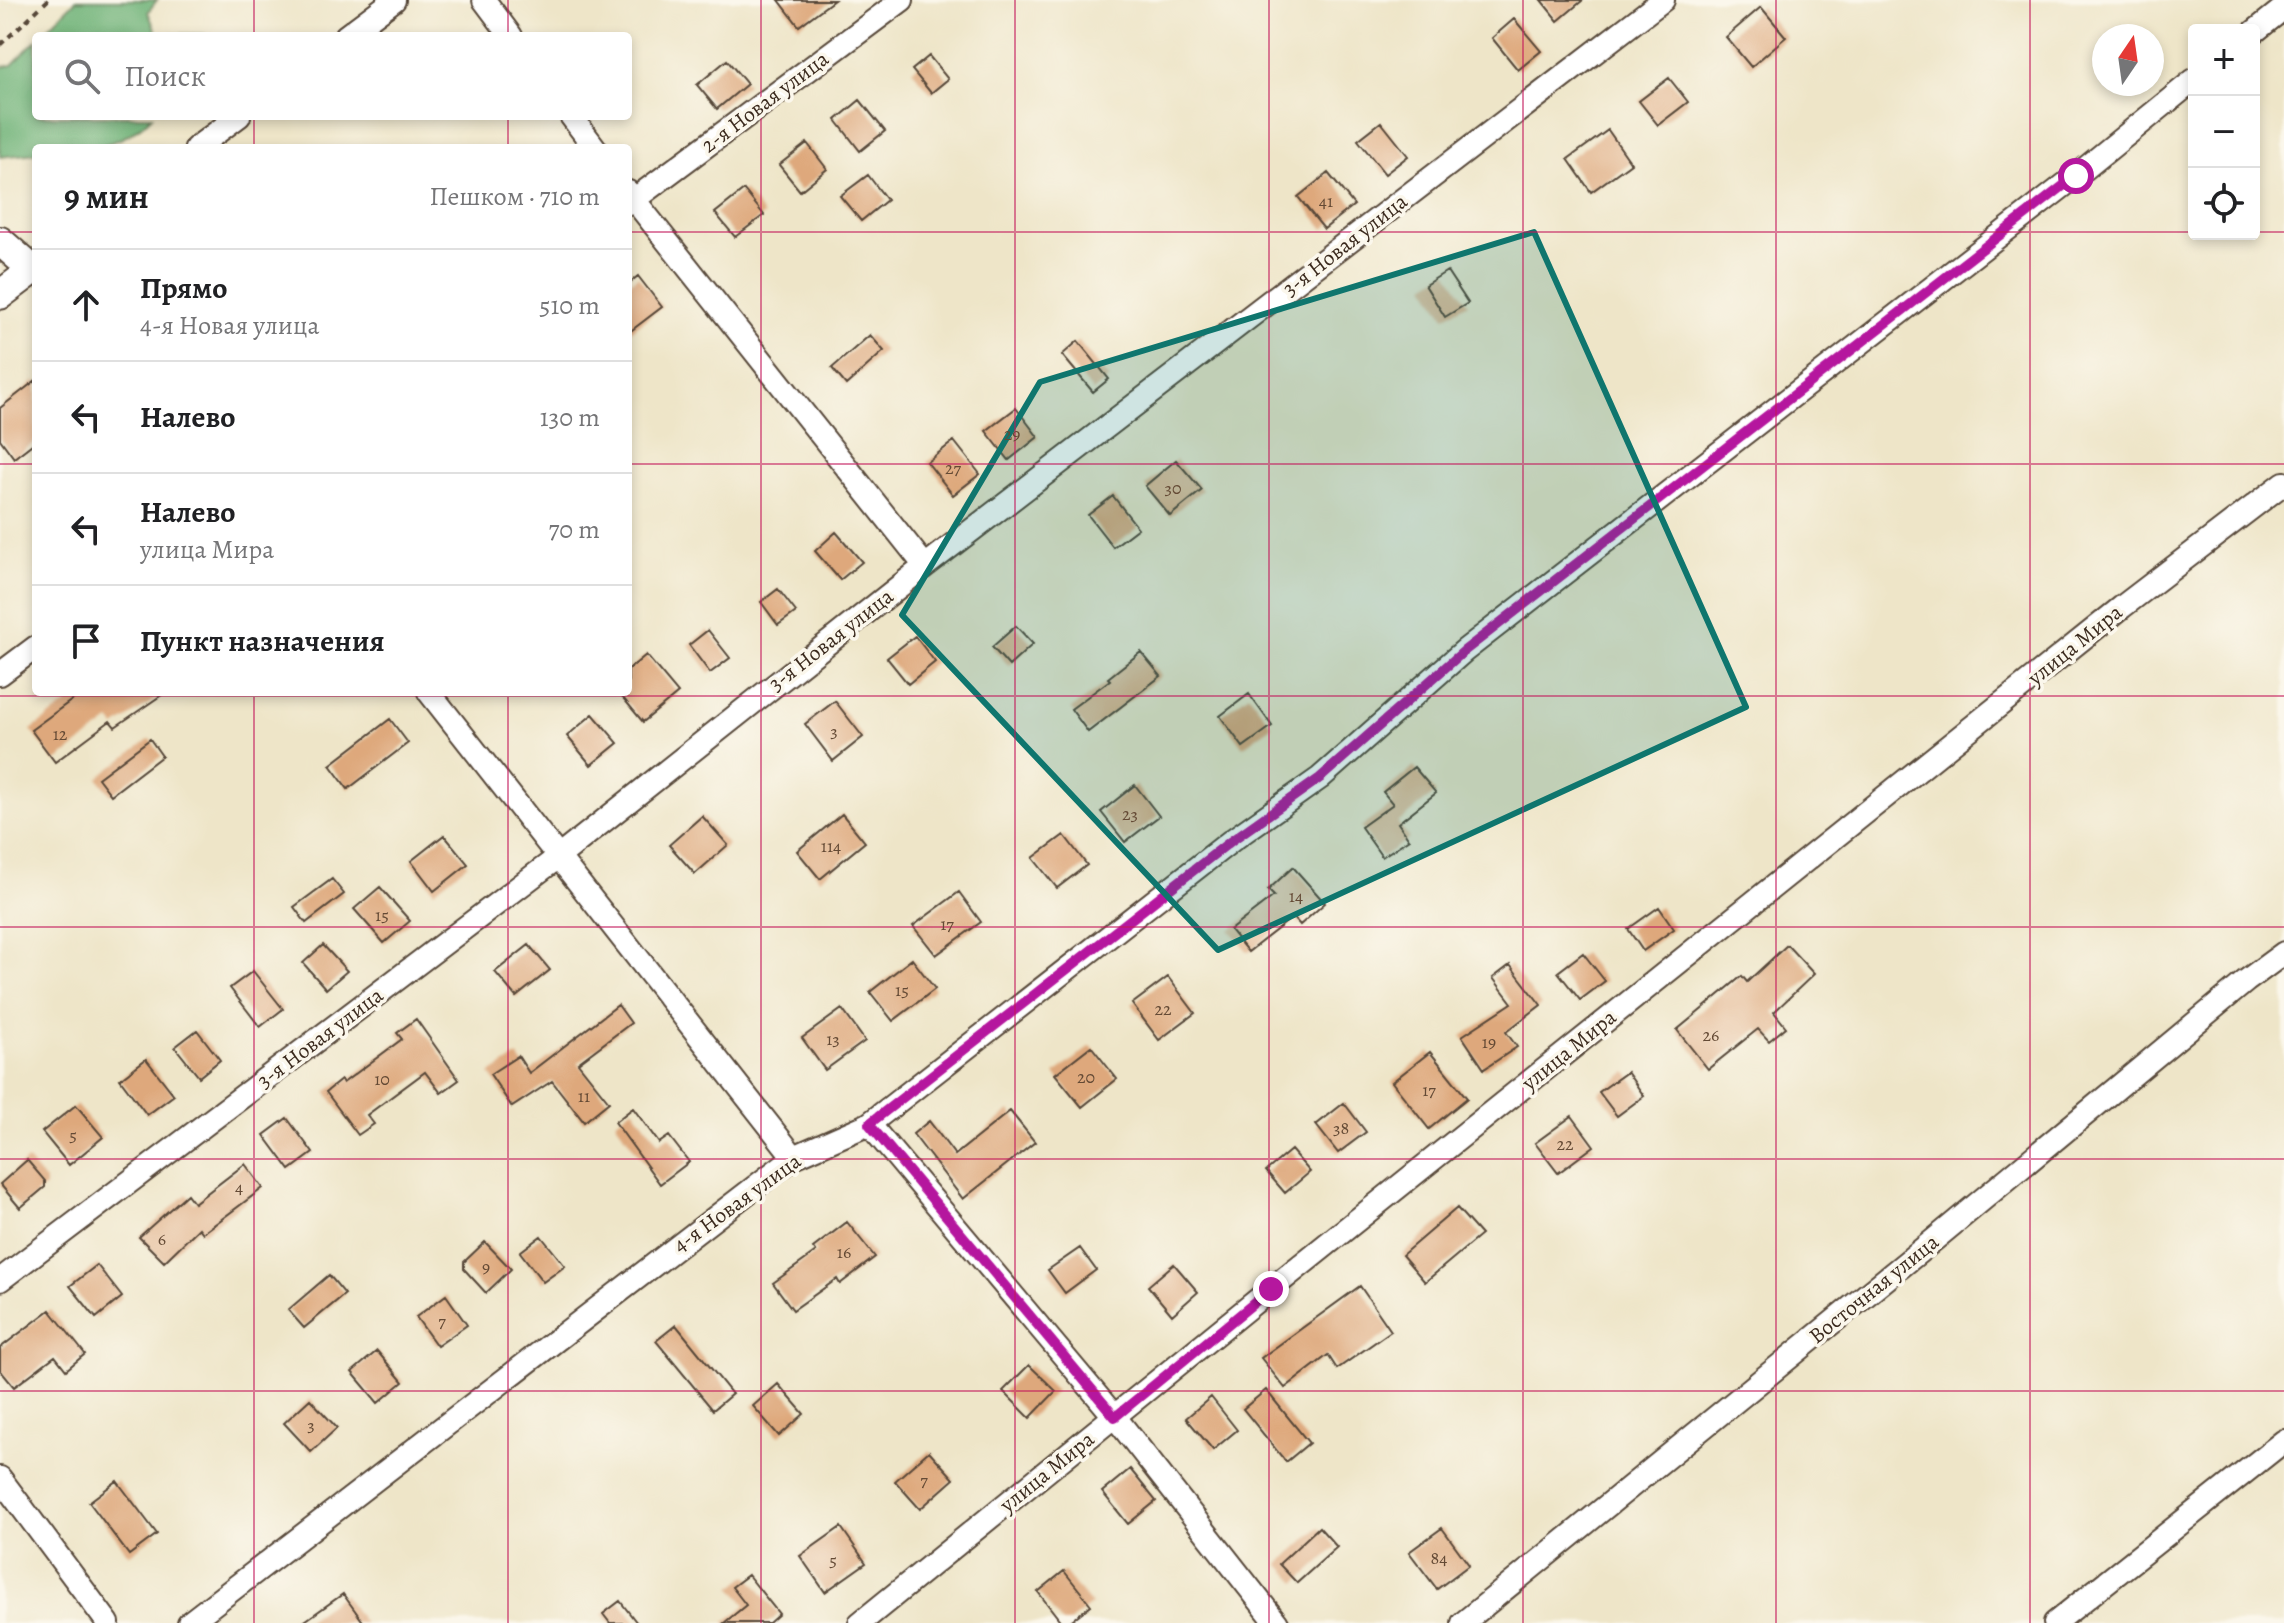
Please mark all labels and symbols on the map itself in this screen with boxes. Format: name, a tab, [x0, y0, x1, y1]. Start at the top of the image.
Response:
north arrow	[2092, 24, 2164, 96]
street label: 2-я Новая улица	[695, 44, 836, 160]
route start	[2058, 158, 2094, 194]
street label: 3-я Новая улица	[1276, 186, 1414, 303]
house number: 41	[1319, 189, 1333, 213]
house number: 29	[1004, 422, 1020, 446]
house number: 27	[945, 456, 961, 480]
house number: 30	[1164, 476, 1182, 500]
street label: 3-я Новая улица	[762, 581, 900, 698]
street label: улица Мира	[2021, 597, 2129, 693]
house number: 3	[830, 719, 838, 743]
house number: 12	[53, 722, 68, 746]
house number: 23	[1122, 802, 1138, 826]
house number: 114	[821, 834, 841, 858]
house number: 14	[1289, 884, 1303, 908]
house number: 15	[375, 903, 389, 927]
house number: 17	[940, 912, 954, 936]
house number: 15	[895, 978, 909, 1002]
street label: 3-я Новая улица	[251, 980, 390, 1095]
house number: 22	[1154, 997, 1172, 1021]
street label: улица Мира	[1515, 1002, 1623, 1098]
house number: 26	[1703, 1023, 1719, 1047]
house number: 13	[826, 1027, 840, 1051]
house number: 19	[1482, 1030, 1496, 1054]
house number: 20	[1077, 1065, 1095, 1089]
house number: 10	[374, 1067, 390, 1091]
house number: 17	[1422, 1078, 1436, 1102]
house number: 11	[578, 1084, 590, 1108]
house number: 38	[1333, 1116, 1349, 1140]
house number: 5	[69, 1123, 77, 1147]
house number: 22	[1556, 1132, 1574, 1156]
street label: 4-я Новая улица	[667, 1146, 808, 1260]
house number: 4	[235, 1175, 243, 1199]
house number: 6	[158, 1227, 166, 1251]
street label: Восточная улица	[1803, 1227, 1946, 1351]
house number: 16	[837, 1240, 851, 1264]
house number: 9	[482, 1255, 490, 1279]
route end	[1253, 1271, 1289, 1307]
house number: 7	[438, 1309, 446, 1333]
house number: 3	[307, 1413, 315, 1437]
street label: улица Мира	[993, 1424, 1101, 1520]
house number: 7	[920, 1468, 928, 1492]
house number: 84	[1431, 1546, 1447, 1570]
house number: 5	[829, 1548, 837, 1572]

